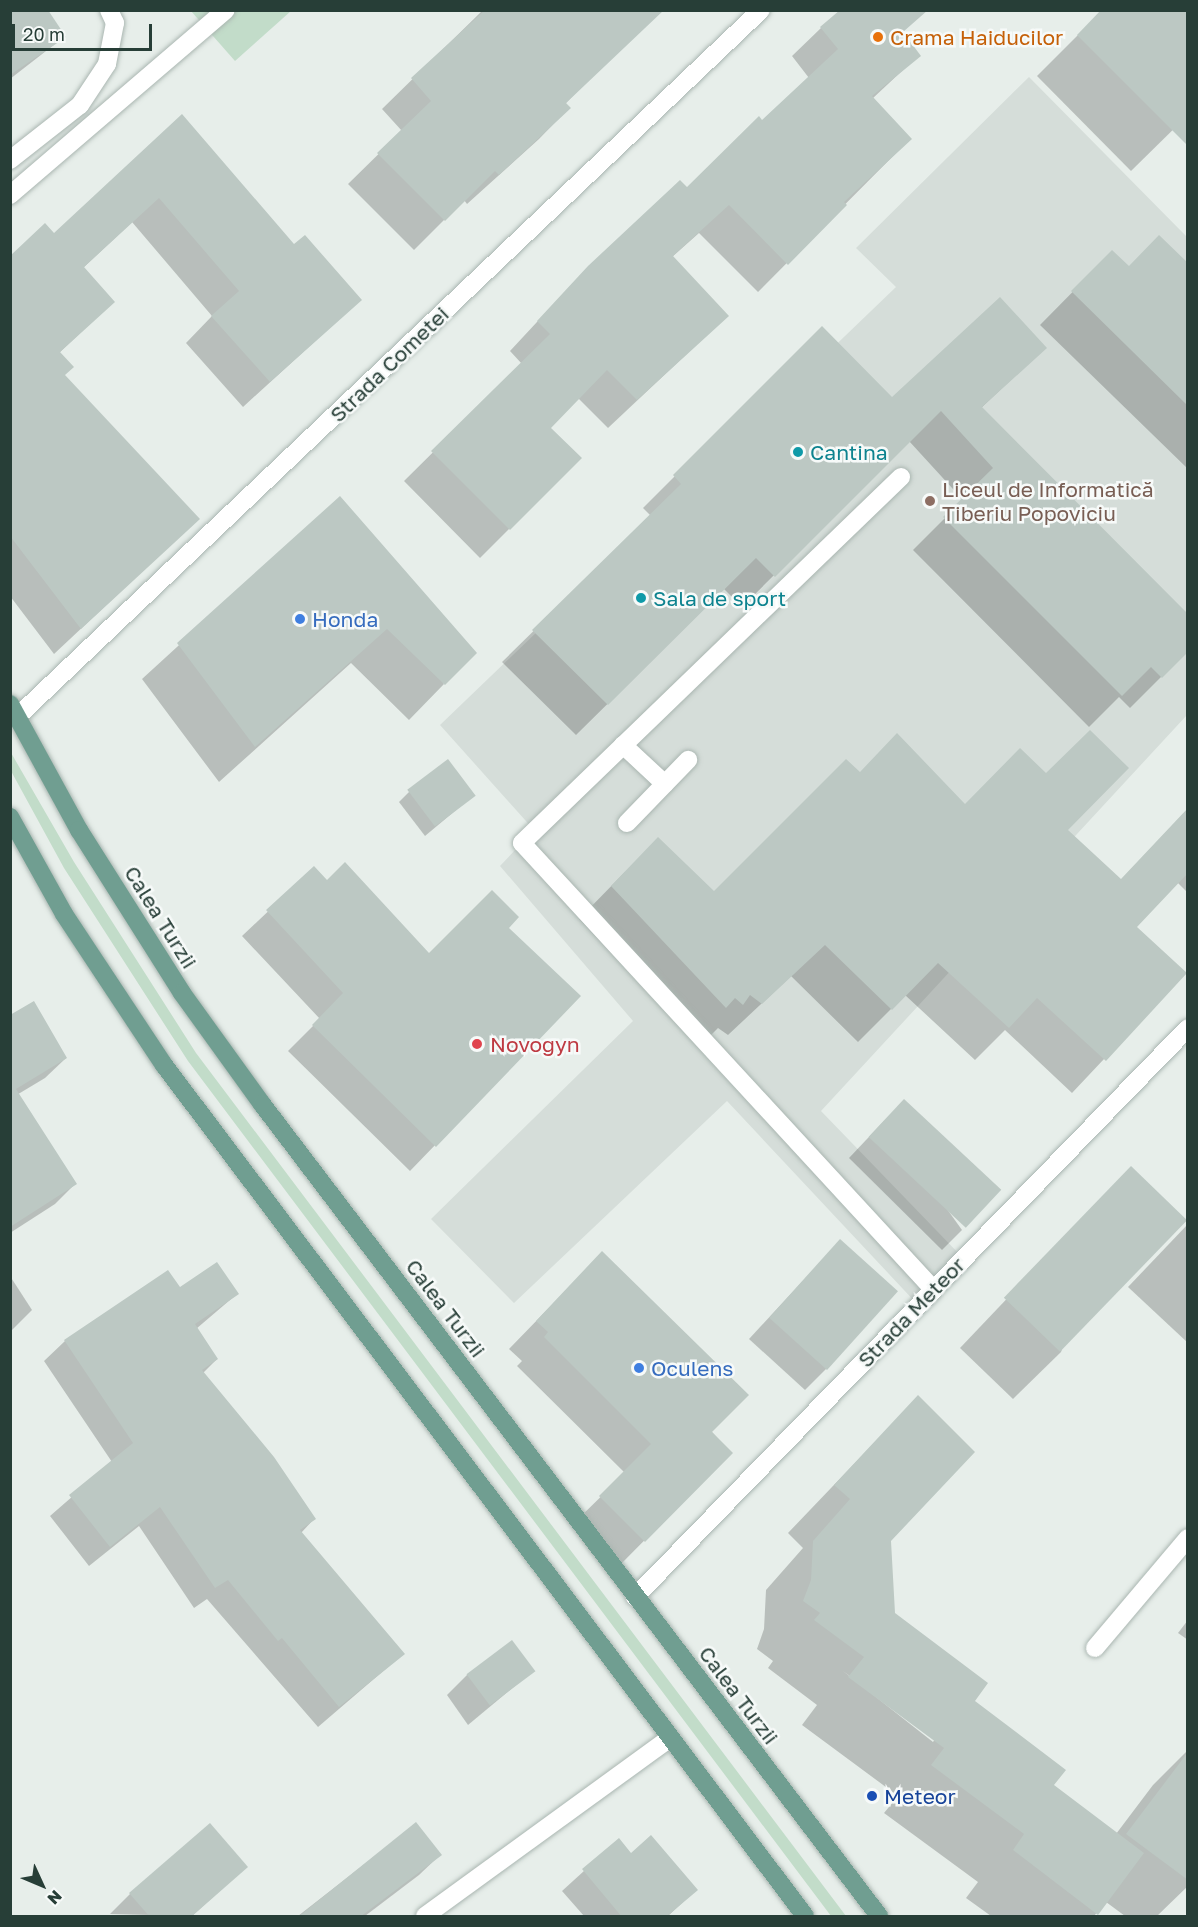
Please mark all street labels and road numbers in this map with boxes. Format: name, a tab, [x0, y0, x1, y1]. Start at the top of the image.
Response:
street label: Strada Cometei	[324, 301, 454, 427]
street label: Calea Turzii	[120, 861, 202, 973]
street label: Strada Meteor	[852, 1252, 970, 1372]
street label: Calea Turzii	[401, 1254, 491, 1362]
street label: Calea Turzii	[694, 1641, 784, 1749]

